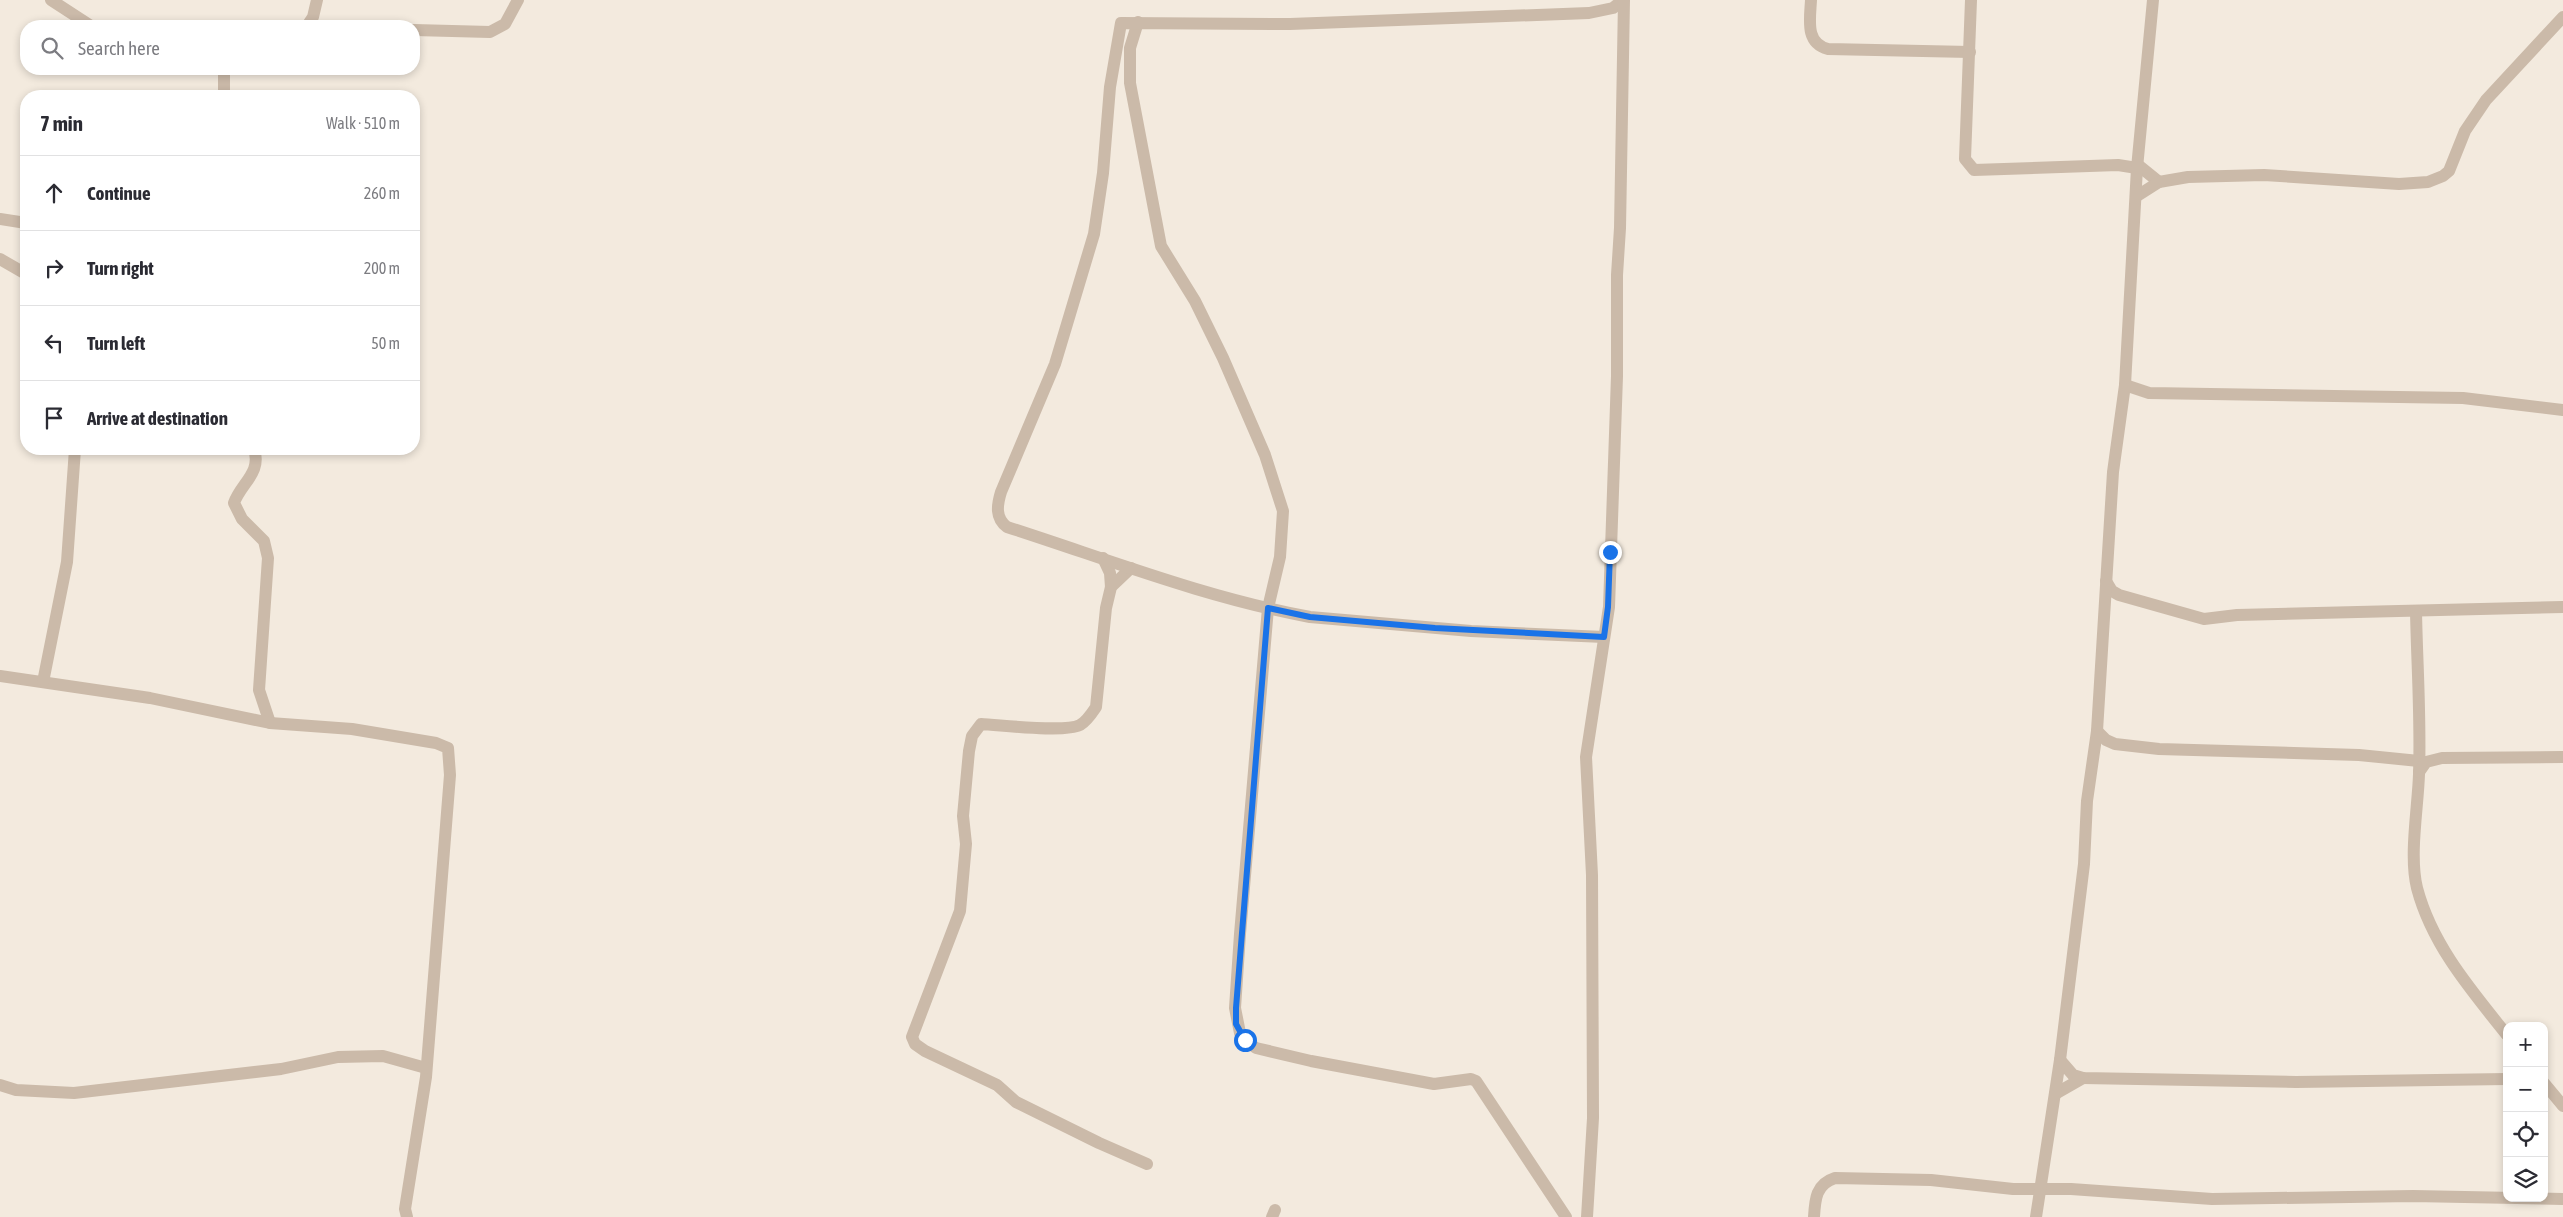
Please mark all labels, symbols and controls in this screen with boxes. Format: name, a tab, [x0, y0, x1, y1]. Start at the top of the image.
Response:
search box	[20, 20, 420, 75]
icon: search	[38, 34, 66, 62]
text: Search here	[78, 37, 160, 59]
text: 7 min	[40, 111, 83, 135]
text: Walk · 510 m	[326, 114, 400, 132]
icon: ahead	[40, 179, 68, 207]
text: Continue	[87, 182, 151, 204]
text: 260 m	[364, 184, 400, 202]
icon: right	[40, 254, 68, 282]
text: Turn right	[87, 257, 154, 279]
text: 200 m	[364, 259, 400, 277]
icon: left	[40, 329, 68, 357]
text: Turn left	[87, 332, 145, 354]
text: 50 m	[371, 334, 400, 352]
icon: arrive	[40, 404, 68, 432]
text: Arrive at destination	[87, 407, 228, 429]
route end	[1599, 541, 1622, 564]
map controls	[2503, 1022, 2548, 1202]
button: +	[2503, 1022, 2548, 1067]
route start	[1234, 1029, 1257, 1052]
button: −	[2503, 1067, 2548, 1112]
button: locate	[2503, 1112, 2548, 1157]
button: layers	[2503, 1157, 2548, 1202]

